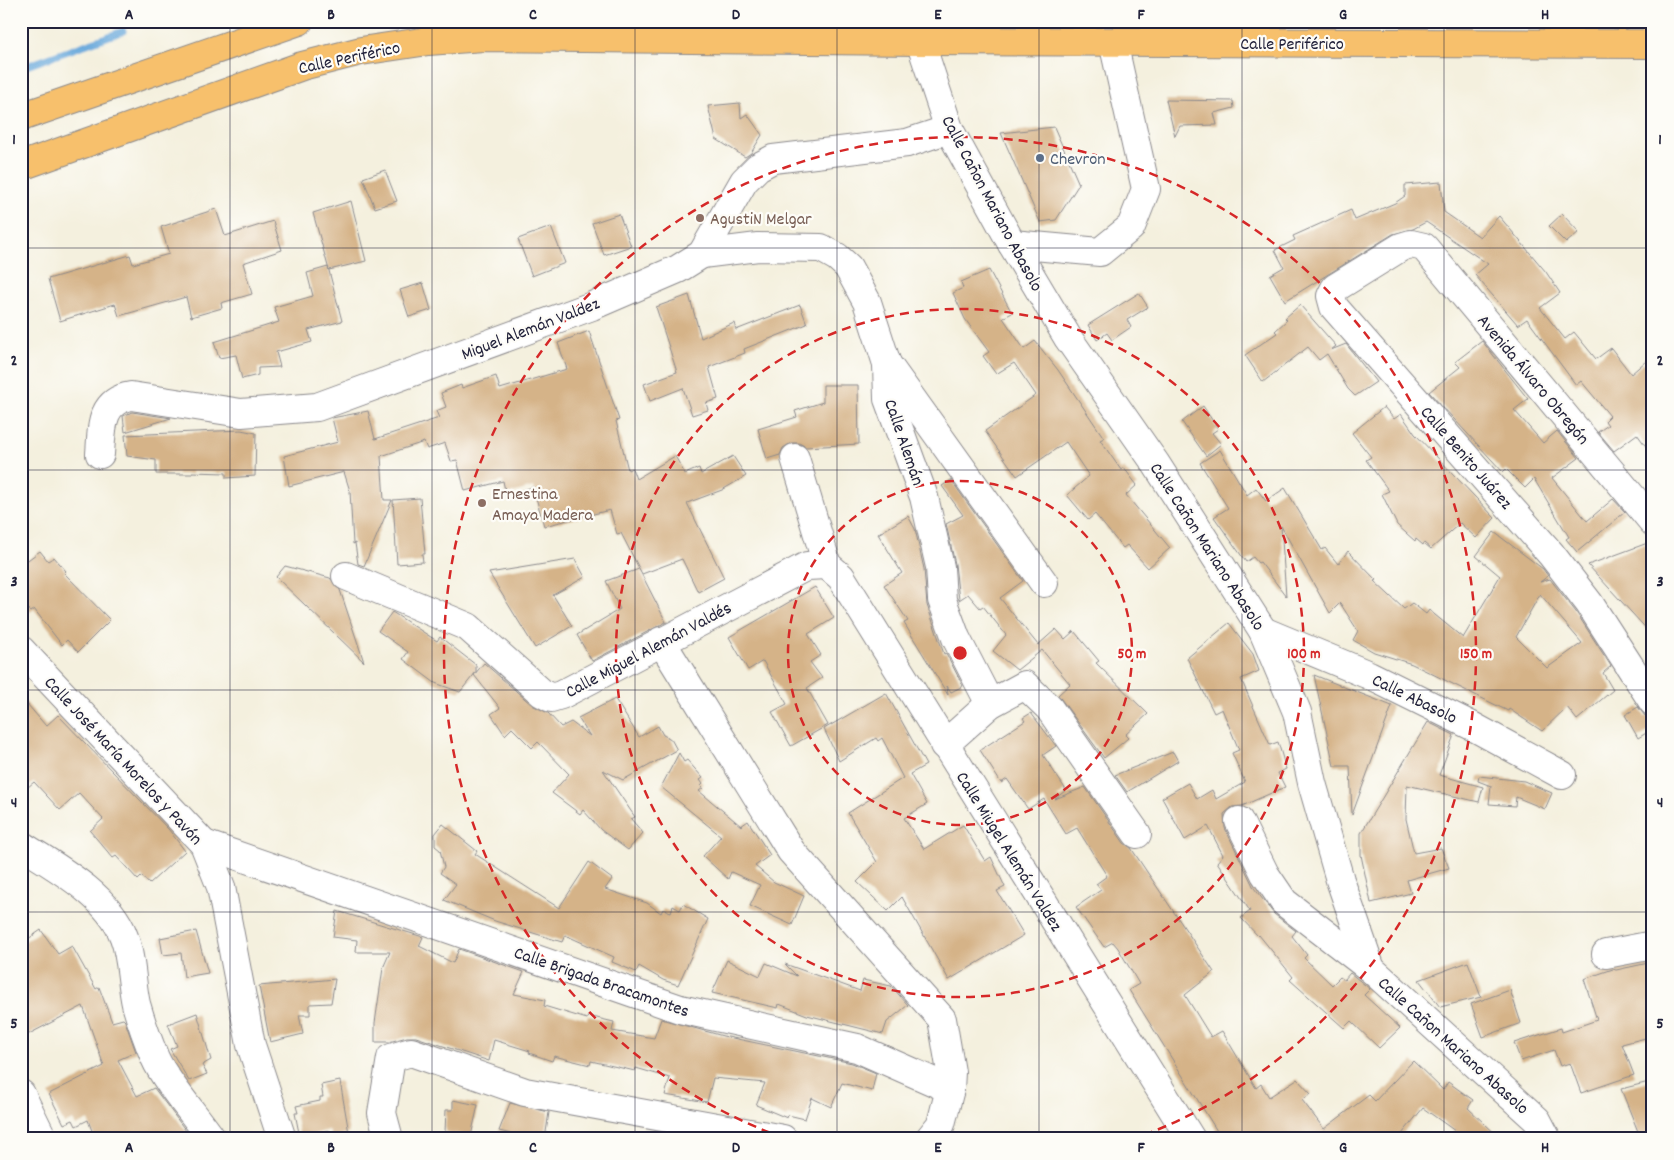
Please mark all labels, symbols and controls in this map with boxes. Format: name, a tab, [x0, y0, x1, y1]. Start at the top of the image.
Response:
text: A	[125, 4, 134, 27]
text: B	[327, 4, 335, 27]
text: C	[529, 4, 537, 27]
text: D	[732, 4, 741, 27]
text: E	[934, 4, 942, 27]
text: F	[1137, 4, 1145, 27]
text: G	[1339, 4, 1347, 27]
text: H	[1541, 4, 1549, 27]
street label: Calle Periférico	[1240, 33, 1344, 58]
street label: Calle Periférico	[296, 36, 403, 82]
street label: Calle Cañon Mariano Abasolo	[934, 112, 1048, 297]
text: 1	[12, 129, 16, 152]
text: 1	[1658, 129, 1662, 152]
place label: Chevron	[1050, 148, 1106, 173]
marker: Chevron	[1034, 152, 1046, 164]
place label: AgustiN Melgar	[710, 208, 812, 233]
marker: AgustiN Melgar	[694, 212, 706, 224]
street label: Miguel Alemán Valdez	[458, 292, 604, 368]
street label: Avenida Álvaro Obregón	[1470, 310, 1594, 451]
text: 2	[11, 350, 18, 373]
text: 2	[1657, 350, 1664, 373]
street label: Calle Alemán	[876, 396, 929, 489]
street label: Calle Benito Juárez	[1413, 402, 1517, 516]
street label: Calle Cañon Mariano Abasolo	[1142, 458, 1270, 636]
place label: Ernestina Amaya Madera	[492, 483, 594, 529]
marker: Ernestina Amaya Madera	[476, 497, 488, 509]
text: 3	[10, 571, 18, 594]
text: 3	[1656, 571, 1664, 594]
street label: Calle Miguel Alemán Valdés	[562, 597, 737, 706]
centre of rings	[951, 644, 969, 662]
text: 50 m	[1118, 644, 1146, 666]
text: 100 m	[1287, 644, 1321, 666]
text: 150 m	[1460, 644, 1492, 666]
street label: Calle Abasolo	[1367, 669, 1461, 732]
street label: Calle José María Morelos y Pavón	[37, 672, 207, 852]
street label: Calle Miugel Alemán Valdez	[948, 768, 1067, 937]
text: 4	[11, 792, 17, 815]
text: 4	[1657, 792, 1663, 815]
street label: Calle Brigada Bracamontes	[510, 942, 692, 1025]
street label: Calle Cañon Mariano Abasolo	[1371, 972, 1533, 1122]
text: 5	[10, 1013, 18, 1036]
text: 5	[1656, 1013, 1664, 1036]
text: A	[125, 1137, 134, 1160]
text: B	[327, 1137, 335, 1160]
text: C	[529, 1137, 537, 1160]
text: D	[732, 1137, 741, 1160]
text: E	[934, 1137, 942, 1160]
text: F	[1137, 1137, 1145, 1160]
text: G	[1339, 1137, 1347, 1160]
text: H	[1541, 1137, 1549, 1160]

